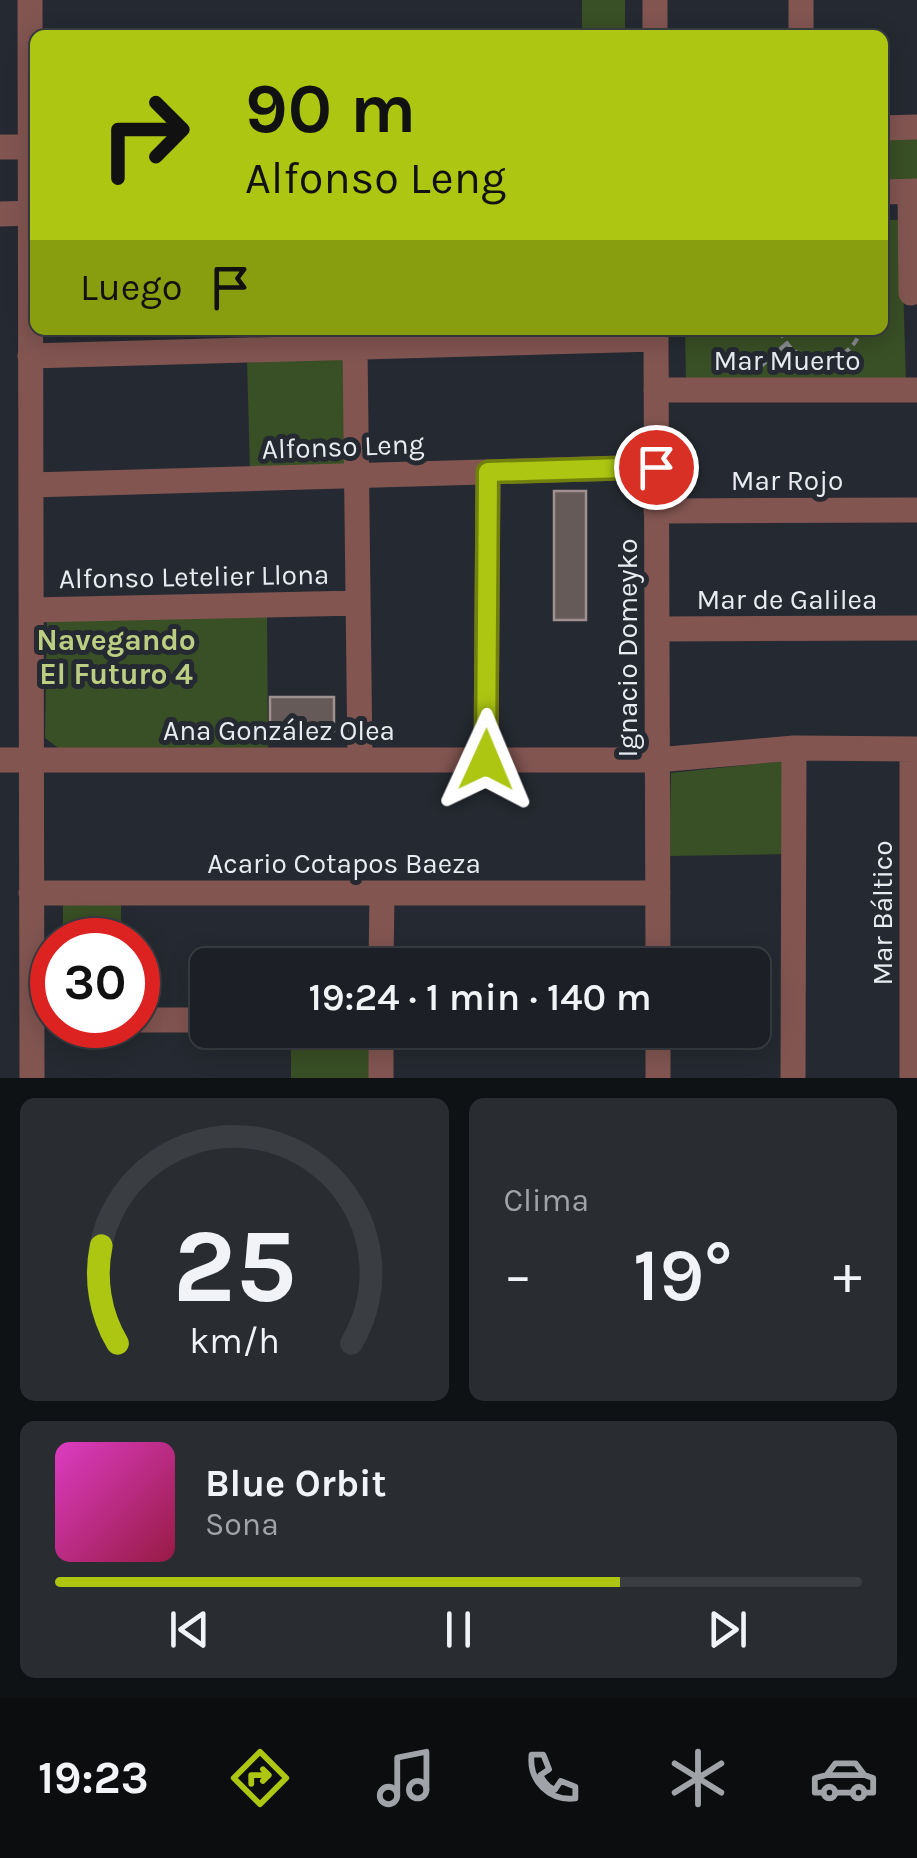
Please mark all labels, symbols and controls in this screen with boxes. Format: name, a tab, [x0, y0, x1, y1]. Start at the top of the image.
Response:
text: 90 m	[245, 68, 416, 150]
icon: right	[80, 70, 210, 200]
text: Alfonso Leng	[245, 152, 506, 204]
icon: arrive	[203, 260, 258, 315]
text: Luego	[80, 265, 183, 310]
street label: Mar Muerto	[714, 344, 860, 377]
pin	[614, 425, 699, 510]
street label: Alfonso Leng	[261, 427, 425, 466]
icon: arrive	[629, 440, 684, 495]
street label: Mar Rojo	[731, 464, 843, 497]
street label: Ignacio Domeyko	[611, 538, 644, 758]
street label: Alfonso Letelier Llona	[58, 558, 330, 595]
street label: Mar de Galilea	[697, 583, 877, 616]
district label: Navegando El Futuro 4	[36, 622, 196, 692]
position arrow	[434, 708, 538, 812]
street label: Ana González Olea	[163, 714, 395, 747]
street label: Mar Báltico	[866, 840, 899, 986]
street label: Acario Cotapos Baeza	[207, 847, 481, 880]
speed limit sign: 30	[30, 918, 160, 1048]
text: 19:24 · 1 min · 140 m	[308, 975, 652, 1020]
text: Clima	[504, 1182, 589, 1219]
text: 25	[173, 1206, 296, 1327]
text: 19°	[633, 1231, 732, 1319]
text: −	[504, 1243, 532, 1307]
text: +	[833, 1243, 862, 1307]
text: km/h	[189, 1320, 280, 1362]
text: Blue Orbit	[205, 1461, 386, 1506]
text: Sona	[205, 1506, 279, 1543]
icon: previous	[162, 1602, 217, 1657]
icon: pause	[431, 1602, 486, 1657]
icon: next	[700, 1602, 755, 1657]
icon: directions	[225, 1743, 295, 1813]
icon: music	[371, 1743, 441, 1813]
icon: phone	[517, 1743, 587, 1813]
icon: climate	[663, 1743, 733, 1813]
icon: car	[809, 1743, 879, 1813]
text: 19:23	[38, 1752, 149, 1804]

